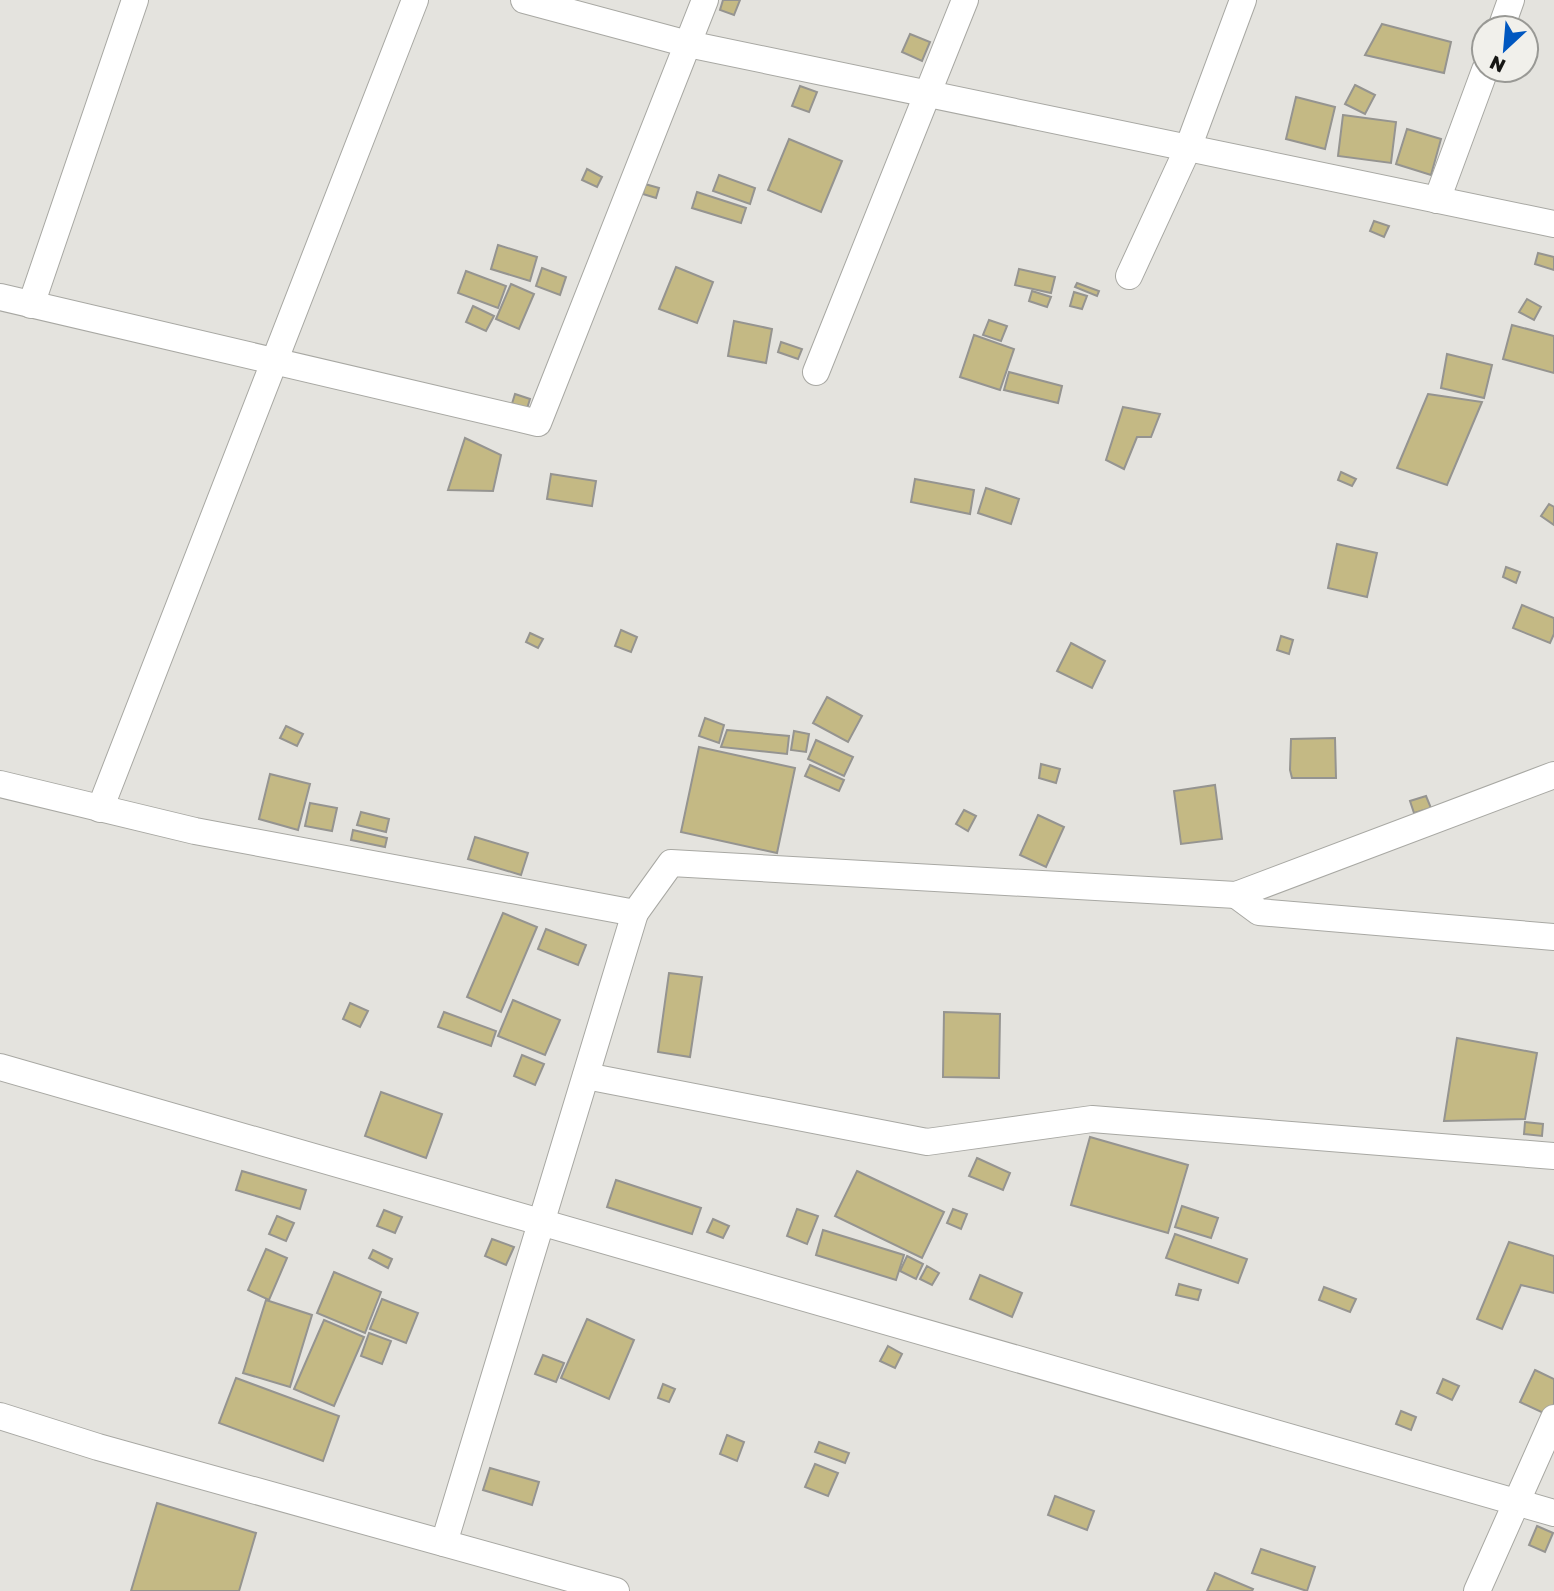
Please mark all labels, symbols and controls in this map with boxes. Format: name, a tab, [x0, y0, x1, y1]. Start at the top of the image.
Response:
north arrow	[1470, 14, 1540, 84]
text: N	[1486, 51, 1509, 78]

